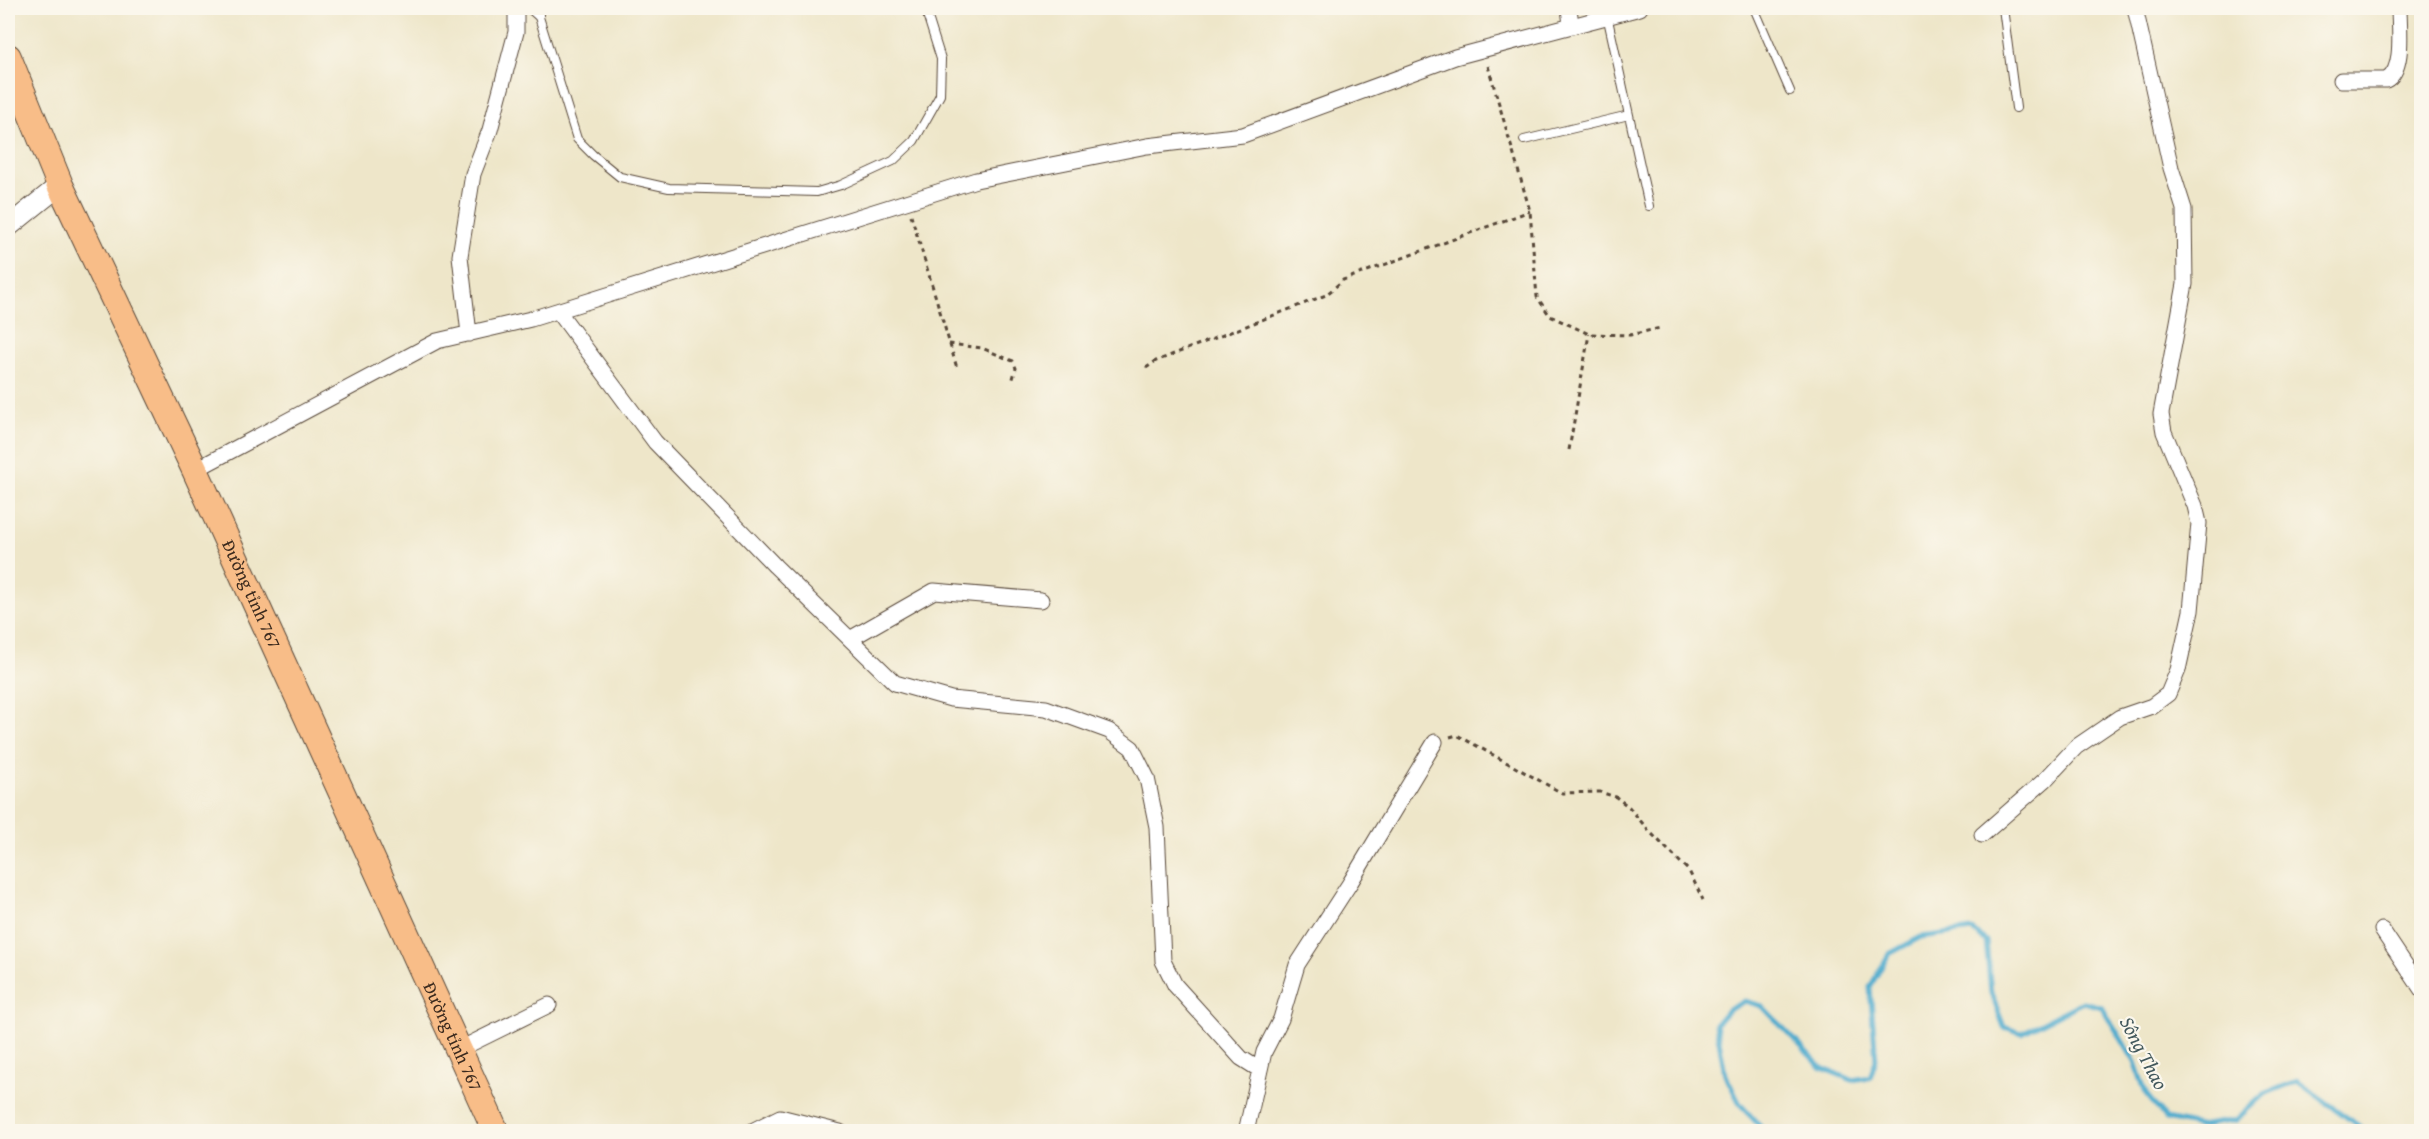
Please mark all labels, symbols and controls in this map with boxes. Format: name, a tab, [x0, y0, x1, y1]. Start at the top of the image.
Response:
street label: Đường tỉnh 767	[215, 535, 288, 653]
street label: Đường tỉnh 767	[417, 978, 490, 1095]
water label: Sông Thao	[2113, 1011, 2176, 1095]

